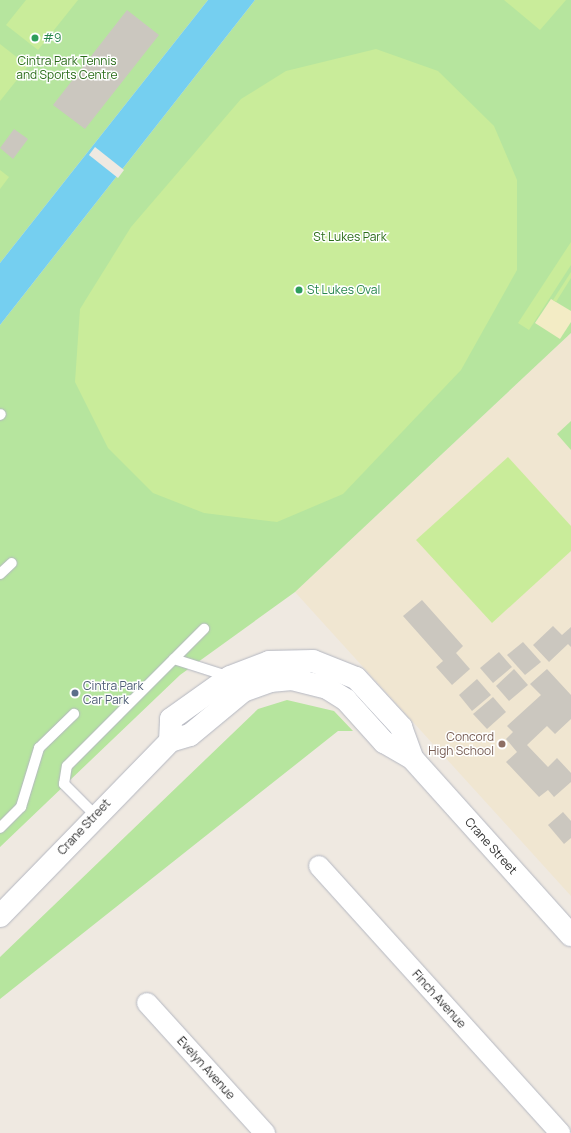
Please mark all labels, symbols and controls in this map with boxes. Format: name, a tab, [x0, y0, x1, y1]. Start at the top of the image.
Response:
place label: #9	[43, 31, 61, 45]
marker: #9	[30, 33, 40, 43]
park label: Cintra Park Tennis and Sports Centre	[16, 54, 118, 82]
park label: St Lukes Park	[313, 230, 387, 244]
place label: St Lukes Oval	[307, 283, 380, 297]
marker: St Lukes Oval	[294, 285, 304, 295]
place label: Cintra Park Car Park	[83, 679, 143, 707]
marker: Cintra Park Car Park	[70, 688, 80, 698]
place label: Concord High School	[428, 730, 494, 758]
marker: Concord High School	[497, 739, 507, 749]
street label: Crane Street	[54, 796, 114, 858]
street label: Crane Street	[462, 815, 520, 877]
street label: Finch Avenue	[409, 967, 469, 1031]
street label: Evelyn Avenue	[174, 1034, 238, 1102]

